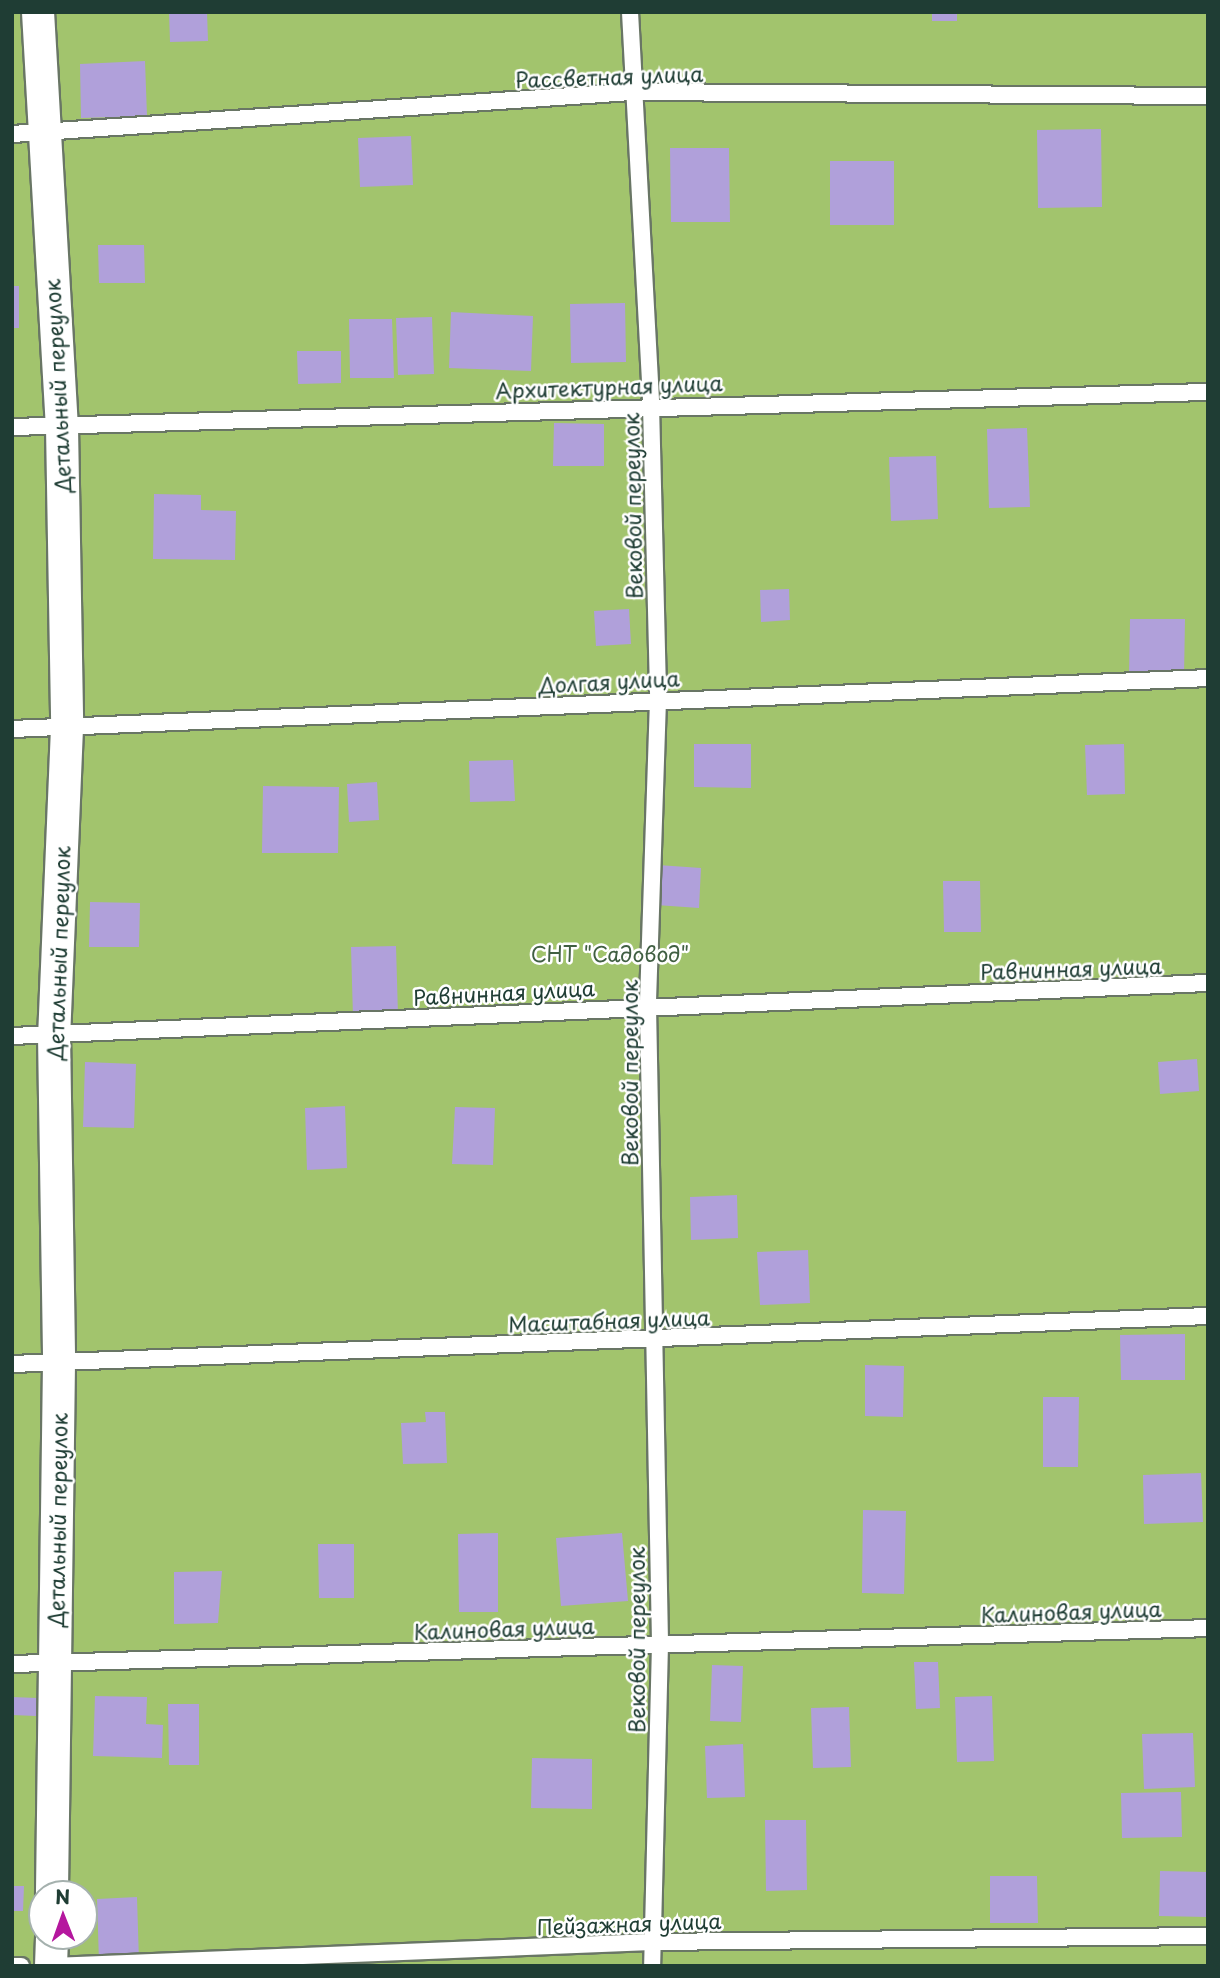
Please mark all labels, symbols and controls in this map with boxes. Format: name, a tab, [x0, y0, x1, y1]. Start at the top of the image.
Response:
street label: Рассветная улица	[514, 60, 704, 92]
street label: Детальный переулок	[39, 279, 75, 493]
street label: Архитектурная улица	[494, 369, 724, 403]
street label: Вековой переулок	[618, 412, 646, 600]
street label: Долгая улица	[537, 665, 681, 697]
street label: Детальный переулок	[42, 846, 74, 1060]
park label: СНТ "Садовод"	[531, 940, 689, 966]
street label: Равнинная улица	[979, 952, 1163, 984]
street label: Равнинная улица	[412, 975, 596, 1009]
street label: Вековой переулок	[616, 980, 642, 1166]
street label: Масштабная улица	[507, 1304, 711, 1336]
street label: Детальный переулок	[43, 1413, 71, 1627]
street label: Вековой переулок	[623, 1547, 649, 1733]
street label: Калиновая улица	[980, 1595, 1162, 1627]
street label: Калиновая улица	[413, 1612, 595, 1644]
north arrow	[28, 1880, 98, 1950]
text: N	[55, 1882, 70, 1910]
street label: Пейзажная улица	[536, 1907, 722, 1939]

